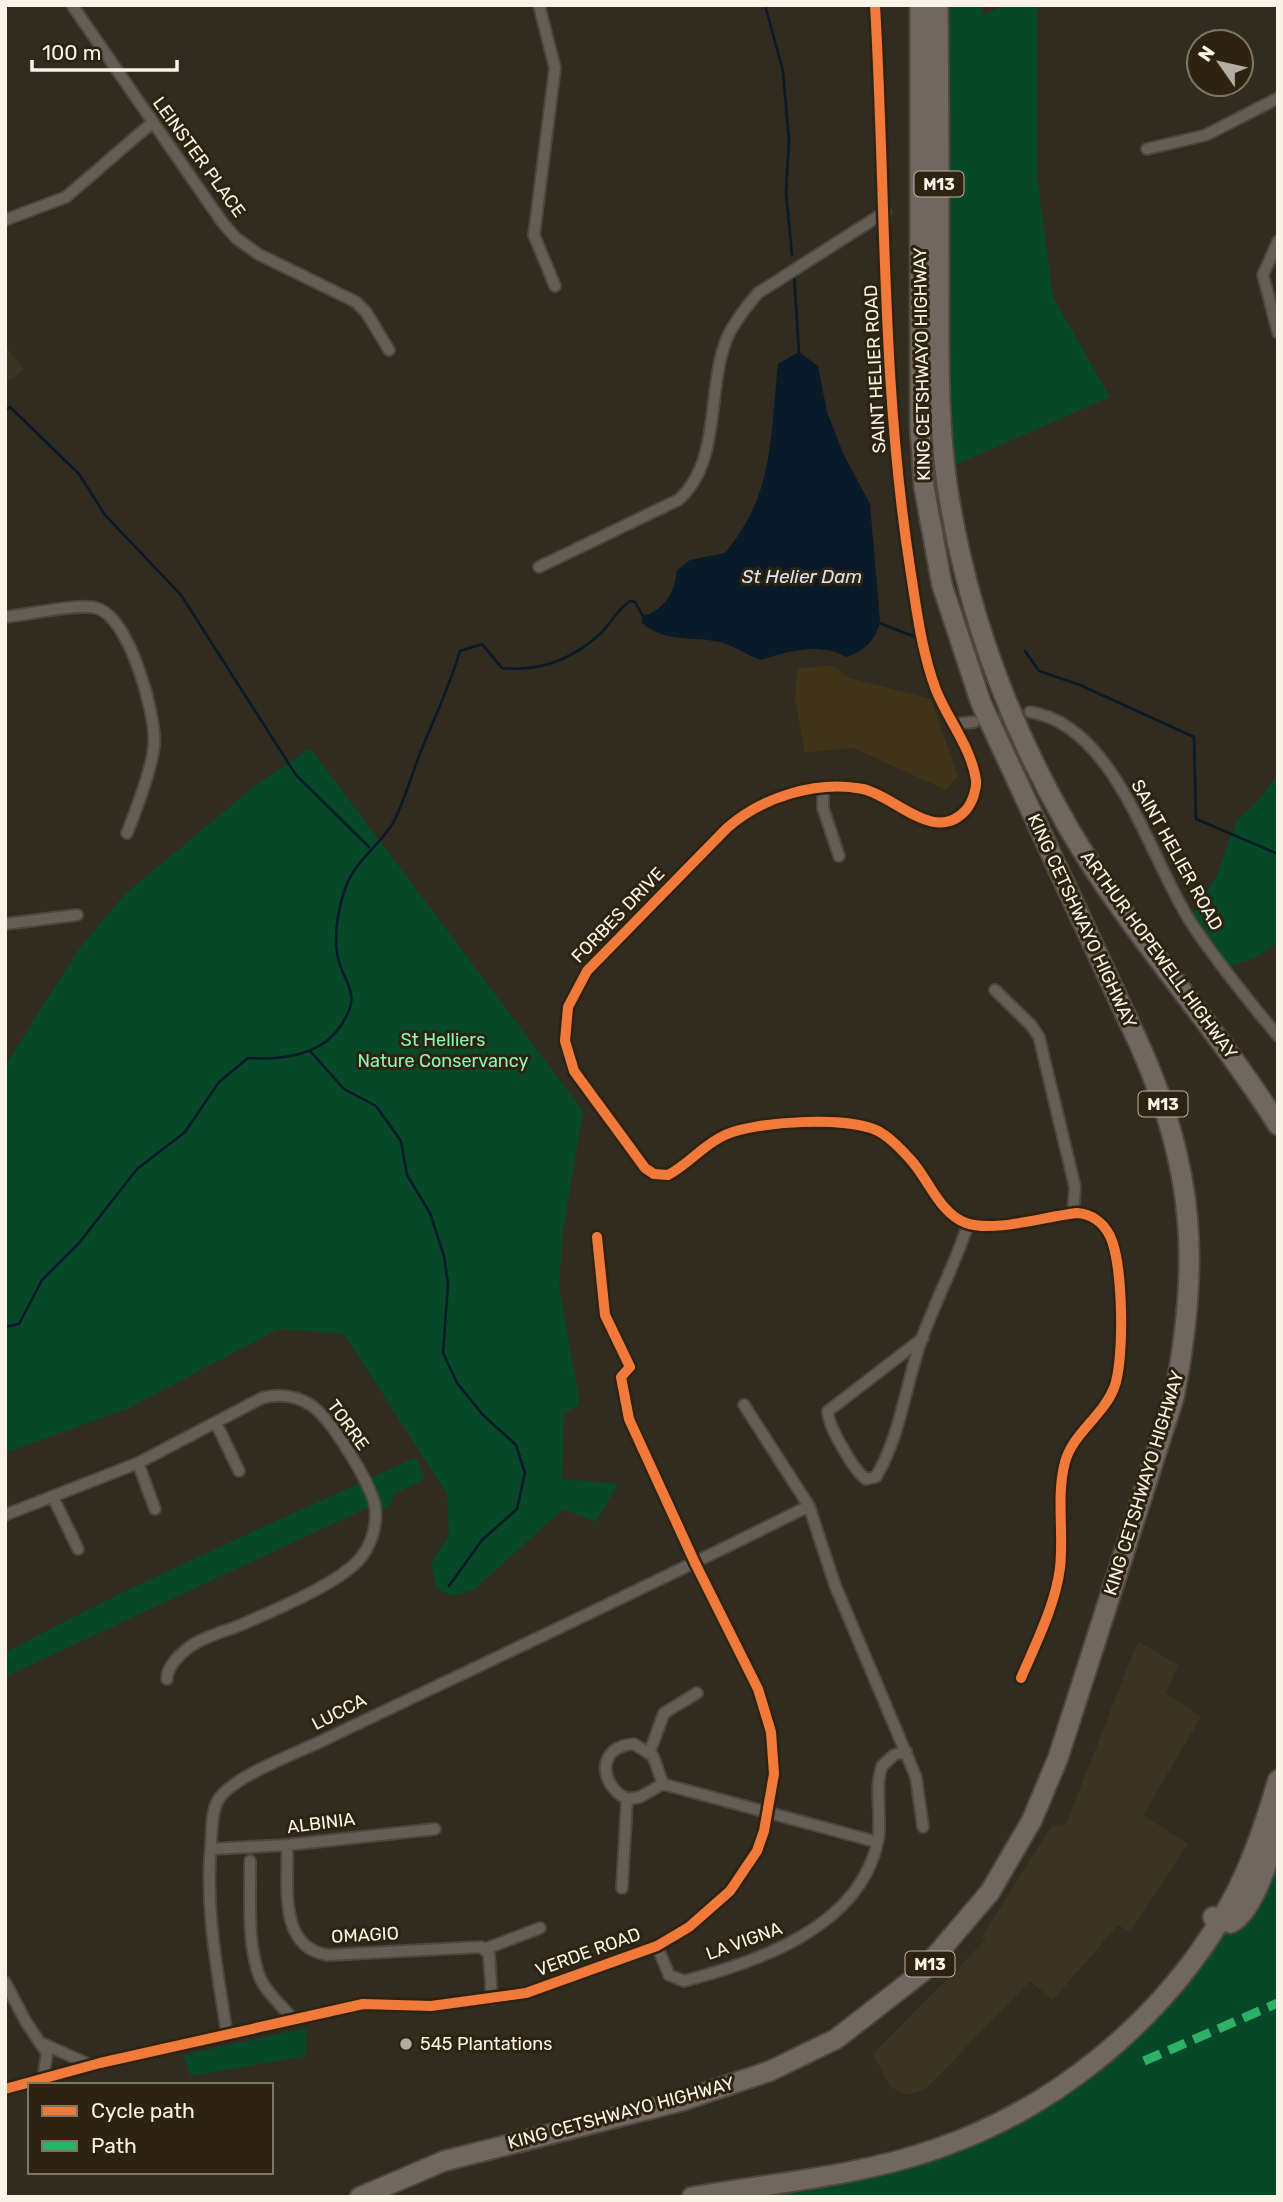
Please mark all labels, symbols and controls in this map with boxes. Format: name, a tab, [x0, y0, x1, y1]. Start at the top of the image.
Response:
scale bar	[32, 28, 177, 72]
north arrow	[1185, 28, 1255, 98]
text: 100 m	[42, 40, 101, 65]
text: N	[1193, 42, 1220, 66]
street label: LEINSTER PLACE	[148, 93, 250, 221]
road number: M13	[914, 172, 964, 196]
street label: KING CETSHWAYO HIGHWAY	[909, 247, 935, 481]
street label: SAINT HELIER ROAD	[860, 284, 890, 454]
water label: St Helier Dam	[742, 565, 862, 588]
street label: SAINT HELIER ROAD	[1126, 776, 1228, 934]
street label: KING CETSHWAYO HIGHWAY	[1023, 810, 1142, 1032]
street label: ARTHUR HOPEWELL HIGHWAY	[1076, 847, 1242, 1064]
street label: FORBES DRIVE	[567, 862, 669, 968]
park label: St Helliers Nature Conservancy	[358, 1029, 528, 1072]
road number: M13	[1138, 1092, 1188, 1116]
street label: KING CETSHWAYO HIGHWAY	[1099, 1368, 1189, 1598]
street label: TORRE	[322, 1396, 374, 1454]
street label: LUCCA	[308, 1689, 370, 1735]
street label: ALBINIA	[286, 1808, 356, 1838]
street label: LA VIGNA	[703, 1917, 785, 1965]
street label: OMAGIO	[331, 1922, 399, 1948]
street label: VERDE ROAD	[532, 1923, 644, 1981]
road number: M13	[906, 1952, 954, 1976]
place label: 545 Plantations	[420, 2033, 552, 2055]
marker: 545 Plantations	[398, 2036, 414, 2052]
street label: KING CETSHWAYO HIGHWAY	[505, 2072, 737, 2154]
legend	[28, 2083, 273, 2174]
text: Cycle path	[91, 2098, 195, 2123]
text: Path	[91, 2133, 137, 2158]

